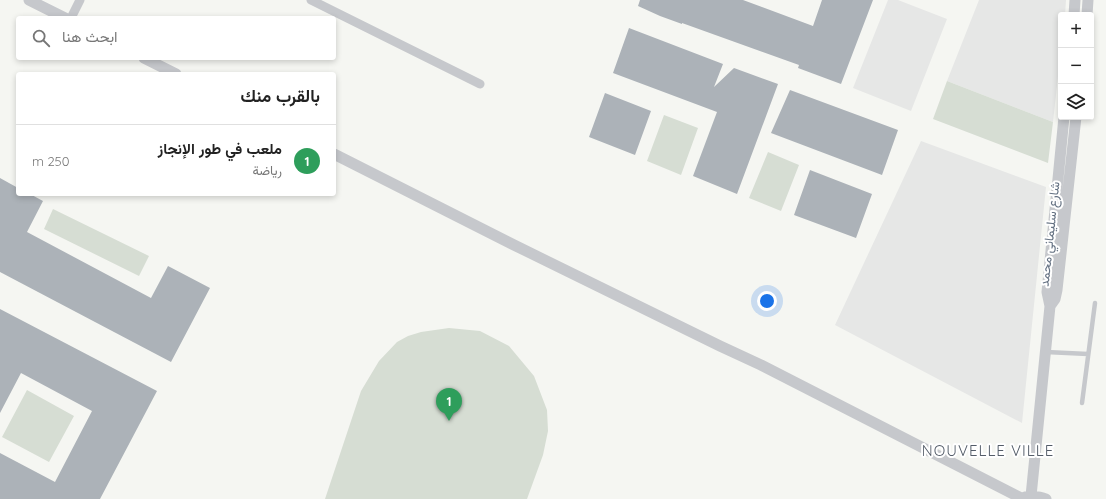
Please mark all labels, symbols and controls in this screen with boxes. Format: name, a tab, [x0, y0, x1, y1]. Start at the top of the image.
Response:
map controls	[1058, 12, 1094, 120]
button: +	[1058, 12, 1094, 48]
search box	[16, 16, 336, 60]
icon: search	[30, 27, 52, 49]
text: ابحث هنا	[62, 27, 118, 46]
button: −	[1058, 48, 1094, 84]
button: layers	[1058, 84, 1094, 120]
text: بالقرب منك	[241, 85, 320, 106]
text: ملعب في طور الإنجاز	[158, 139, 282, 158]
text: 250 m	[32, 153, 69, 169]
text: 1	[304, 153, 310, 169]
text: رياضة	[252, 162, 282, 178]
street label: شارع سليماني محمد	[1036, 181, 1065, 288]
your location	[757, 291, 777, 311]
pin: 1	[436, 388, 462, 421]
district label: NOUVELLE VILLE	[922, 441, 1054, 460]

